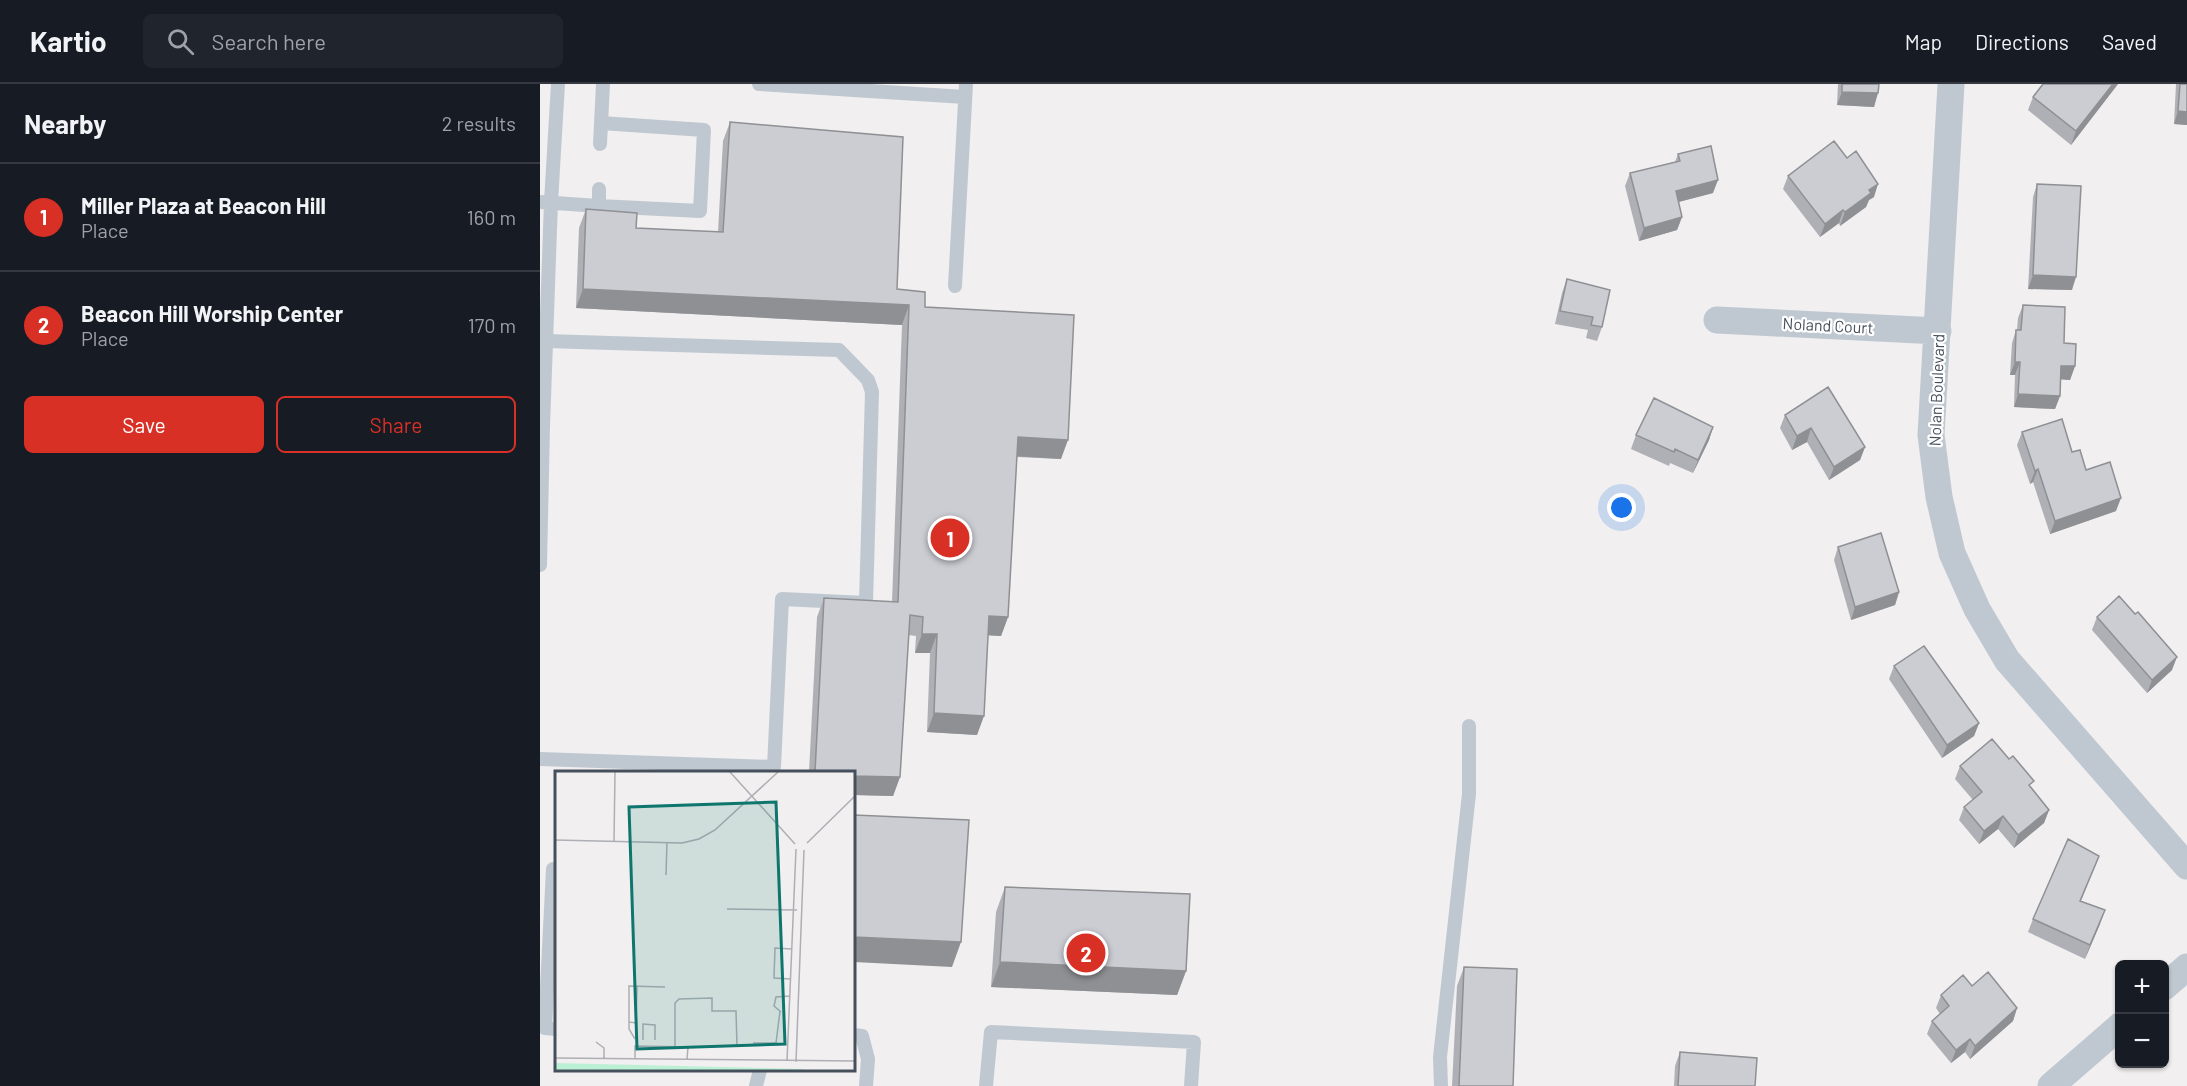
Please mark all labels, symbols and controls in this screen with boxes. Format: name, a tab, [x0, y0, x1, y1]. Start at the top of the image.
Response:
search box	[143, 14, 563, 68]
text: Kartio	[30, 24, 107, 58]
icon: search	[164, 25, 197, 58]
text: Search here	[212, 28, 326, 54]
text: Map	[1905, 29, 1942, 54]
text: Directions	[1975, 29, 2069, 54]
text: Saved	[2102, 29, 2157, 54]
text: Nearby	[24, 108, 106, 139]
text: 2 results	[442, 111, 516, 135]
text: Miller Plaza at Beacon Hill	[81, 192, 326, 218]
text: 1	[40, 205, 47, 229]
text: 160 m	[467, 205, 516, 229]
text: Place	[81, 218, 129, 242]
text: Beacon Hill Worship Center	[81, 300, 343, 326]
text: 2	[38, 313, 49, 337]
text: 170 m	[468, 313, 516, 337]
street label: Noland Court	[1782, 313, 1874, 337]
text: Place	[81, 326, 129, 350]
street label: Nolan Boulevard	[1925, 333, 1947, 447]
button: Save	[24, 396, 264, 453]
button: Share	[276, 396, 516, 453]
your location	[1607, 493, 1636, 522]
pin: 1	[930, 516, 970, 560]
inset map	[555, 771, 855, 1071]
pin: 2	[1066, 930, 1106, 976]
map controls	[2115, 960, 2169, 1068]
button: +	[2115, 960, 2169, 1014]
button: −	[2115, 1014, 2169, 1068]

